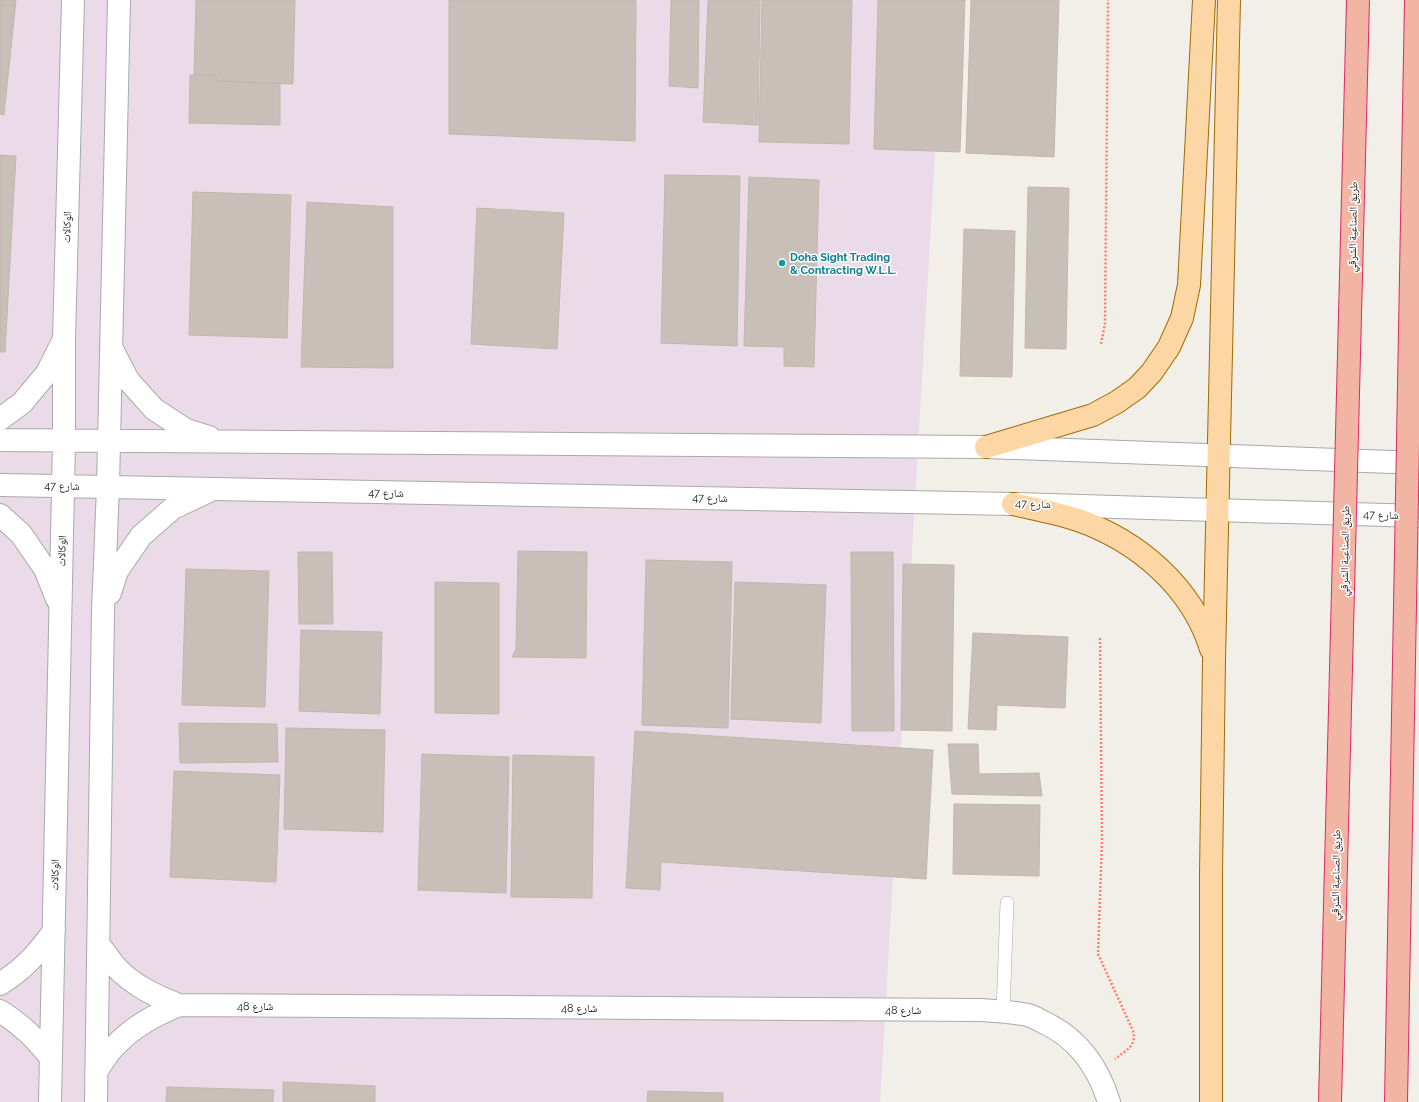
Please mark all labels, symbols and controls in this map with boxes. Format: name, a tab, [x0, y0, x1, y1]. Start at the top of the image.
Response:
street label: طريق الصناعية الشرقي	[1346, 181, 1362, 273]
street label: الوكالات	[60, 211, 74, 243]
place label: Doha Sight Trading & Contracting W.L.L.	[790, 251, 896, 277]
marker: Doha Sight Trading & Contracting W.L.L.	[777, 258, 787, 268]
street label: شارع 47	[44, 479, 80, 493]
street label: شارع 47	[368, 486, 404, 500]
street label: شارع 47	[692, 491, 728, 505]
street label: شارع 47	[1015, 497, 1051, 511]
street label: طريق الصناعية الشرقي	[1338, 505, 1354, 597]
street label: شارع 47	[1363, 508, 1399, 522]
street label: الوكالات	[55, 535, 69, 567]
street label: طريق الصناعية الشرقي	[1329, 829, 1345, 921]
street label: الوكالات	[48, 859, 62, 891]
street label: شارع 48	[237, 1000, 273, 1013]
street label: شارع 48	[561, 1002, 597, 1015]
street label: شارع 48	[885, 1004, 921, 1017]

